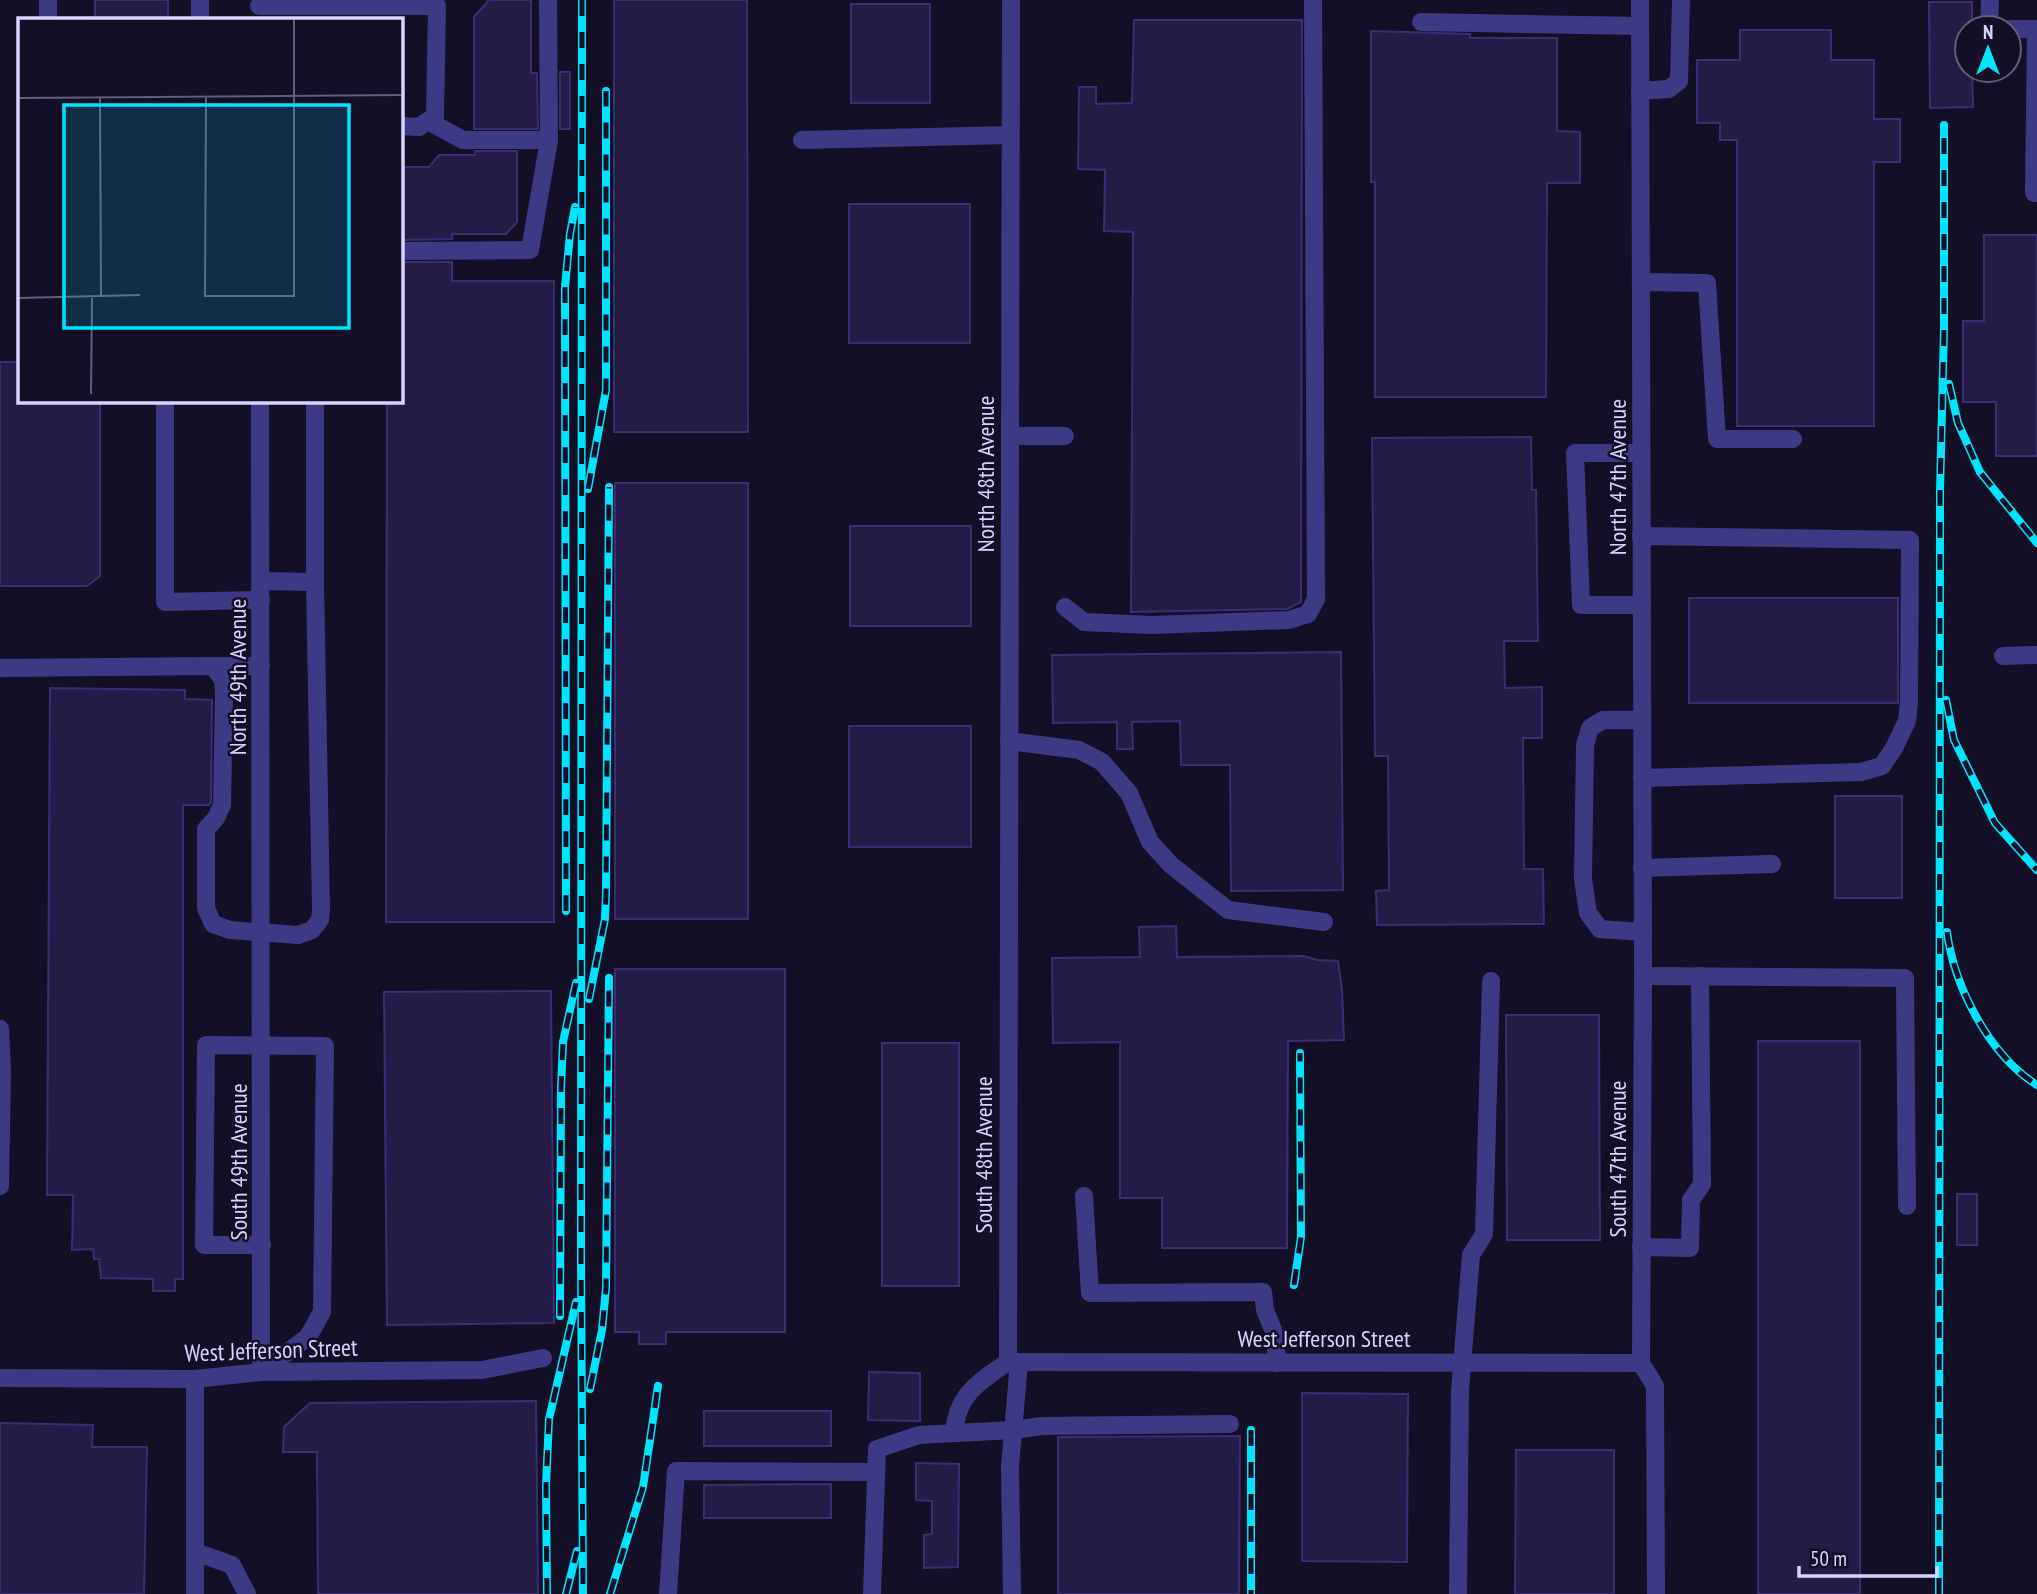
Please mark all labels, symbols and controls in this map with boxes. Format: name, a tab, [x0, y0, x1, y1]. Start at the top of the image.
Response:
north arrow	[1953, 14, 2023, 84]
inset map	[18, 18, 402, 402]
text: N	[1983, 20, 1993, 44]
street label: North 48th Avenue	[970, 396, 1001, 552]
street label: North 47th Avenue	[1602, 399, 1633, 555]
street label: North 49th Avenue	[222, 599, 253, 755]
street label: South 48th Avenue	[968, 1076, 999, 1234]
street label: South 47th Avenue	[1602, 1080, 1633, 1238]
street label: South 49th Avenue	[223, 1083, 254, 1241]
street label: West Jefferson Street	[1237, 1323, 1411, 1354]
street label: West Jefferson Street	[184, 1331, 358, 1369]
scale bar	[1799, 1534, 1937, 1578]
text: 50 m	[1810, 1545, 1847, 1572]

